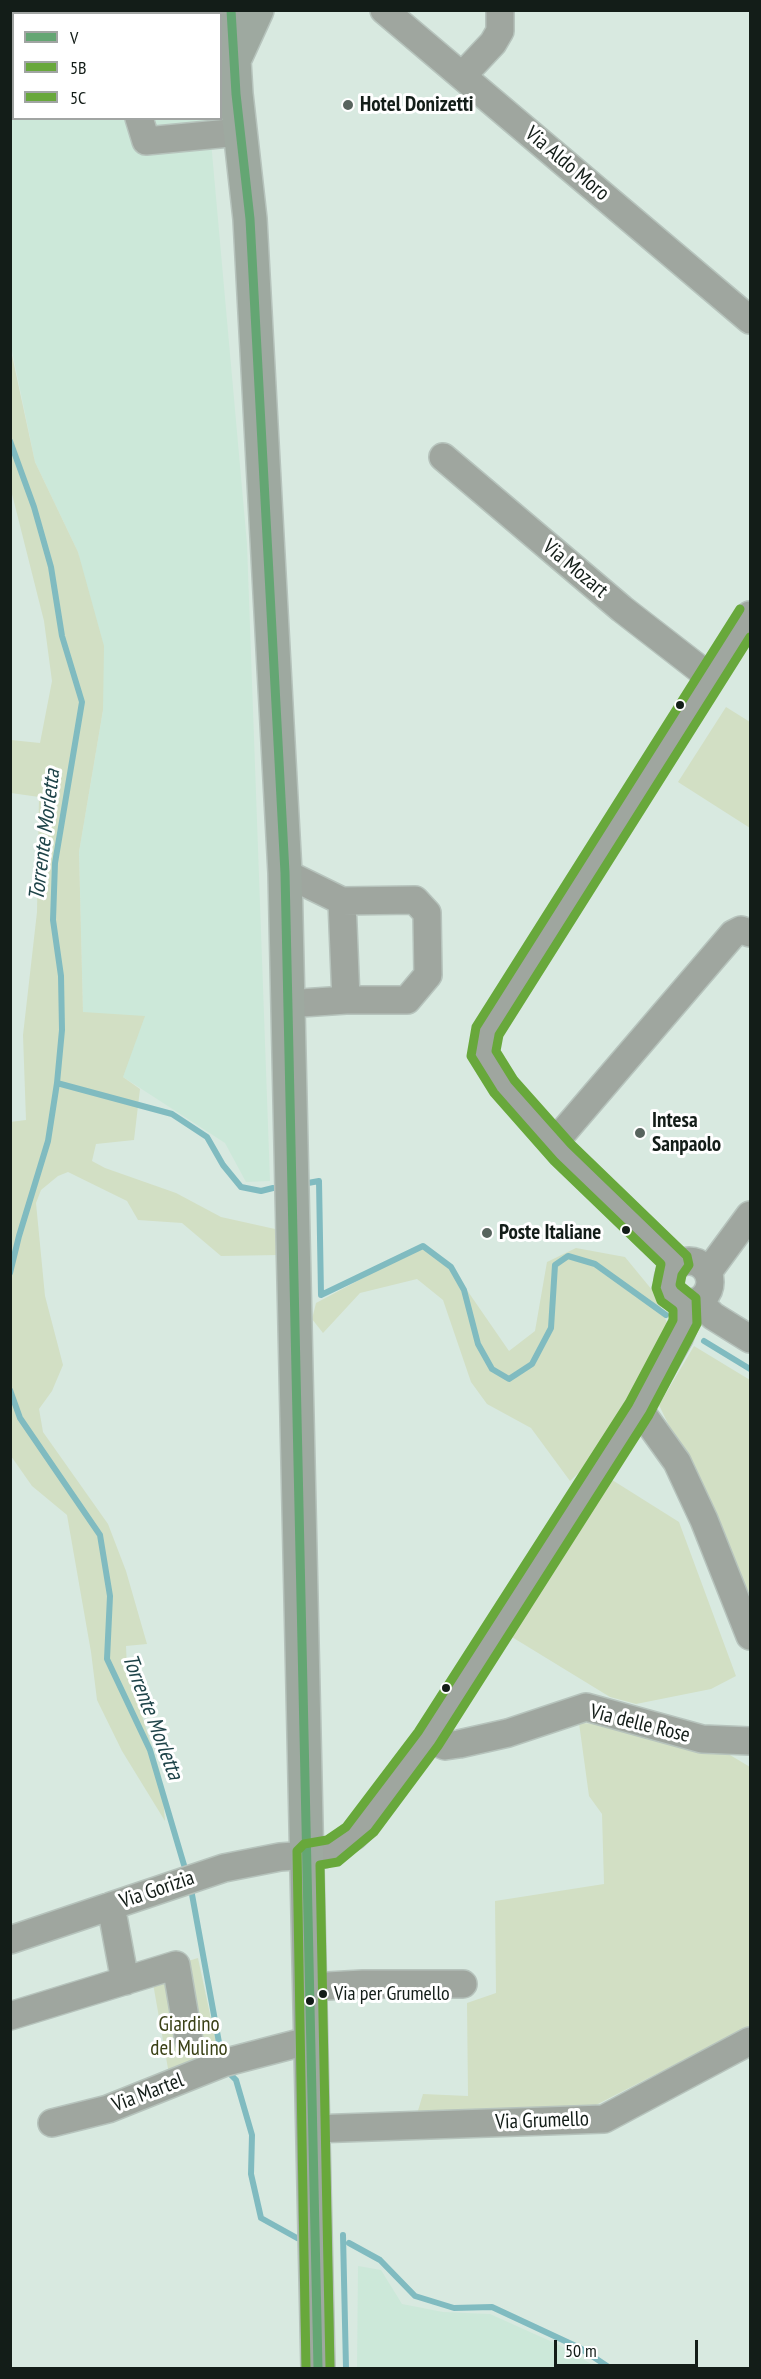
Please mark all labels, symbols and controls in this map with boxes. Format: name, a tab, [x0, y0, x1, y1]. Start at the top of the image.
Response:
legend	[12, 12, 222, 120]
text: V	[70, 26, 78, 49]
text: 5B	[70, 56, 87, 79]
text: 5C	[70, 86, 86, 109]
place label: Hotel Donizetti	[360, 92, 473, 118]
marker: Hotel Donizetti	[341, 98, 355, 112]
street label: Via Aldo Moro	[520, 122, 614, 206]
street label: Via Mozart	[537, 534, 613, 604]
unlabelled marker	[674, 699, 686, 711]
water label: Torrente Morletta	[24, 768, 66, 902]
place label: Intesa Sanpaolo	[652, 1108, 721, 1158]
marker: Intesa Sanpaolo	[633, 1126, 647, 1140]
place label: Poste Italiane	[499, 1220, 601, 1246]
unlabelled marker	[620, 1224, 632, 1236]
marker: Poste Italiane	[480, 1226, 494, 1240]
water label: Torrente Morletta	[116, 1651, 188, 1783]
unlabelled marker	[440, 1682, 452, 1694]
street label: Via delle Rose	[588, 1699, 692, 1749]
street label: Via Gorizia	[116, 1865, 198, 1915]
place label: Via per Grumello	[334, 1982, 450, 2006]
marker: Via per Grumello	[317, 1988, 329, 2000]
unlabelled marker	[304, 1995, 316, 2007]
park label: Giardino del Mulino	[150, 2012, 228, 2062]
street label: Via Martel	[109, 2068, 187, 2118]
street label: Via Grumello	[495, 2107, 589, 2135]
scale bar	[557, 2328, 701, 2366]
text: 50 m	[565, 2339, 597, 2362]

